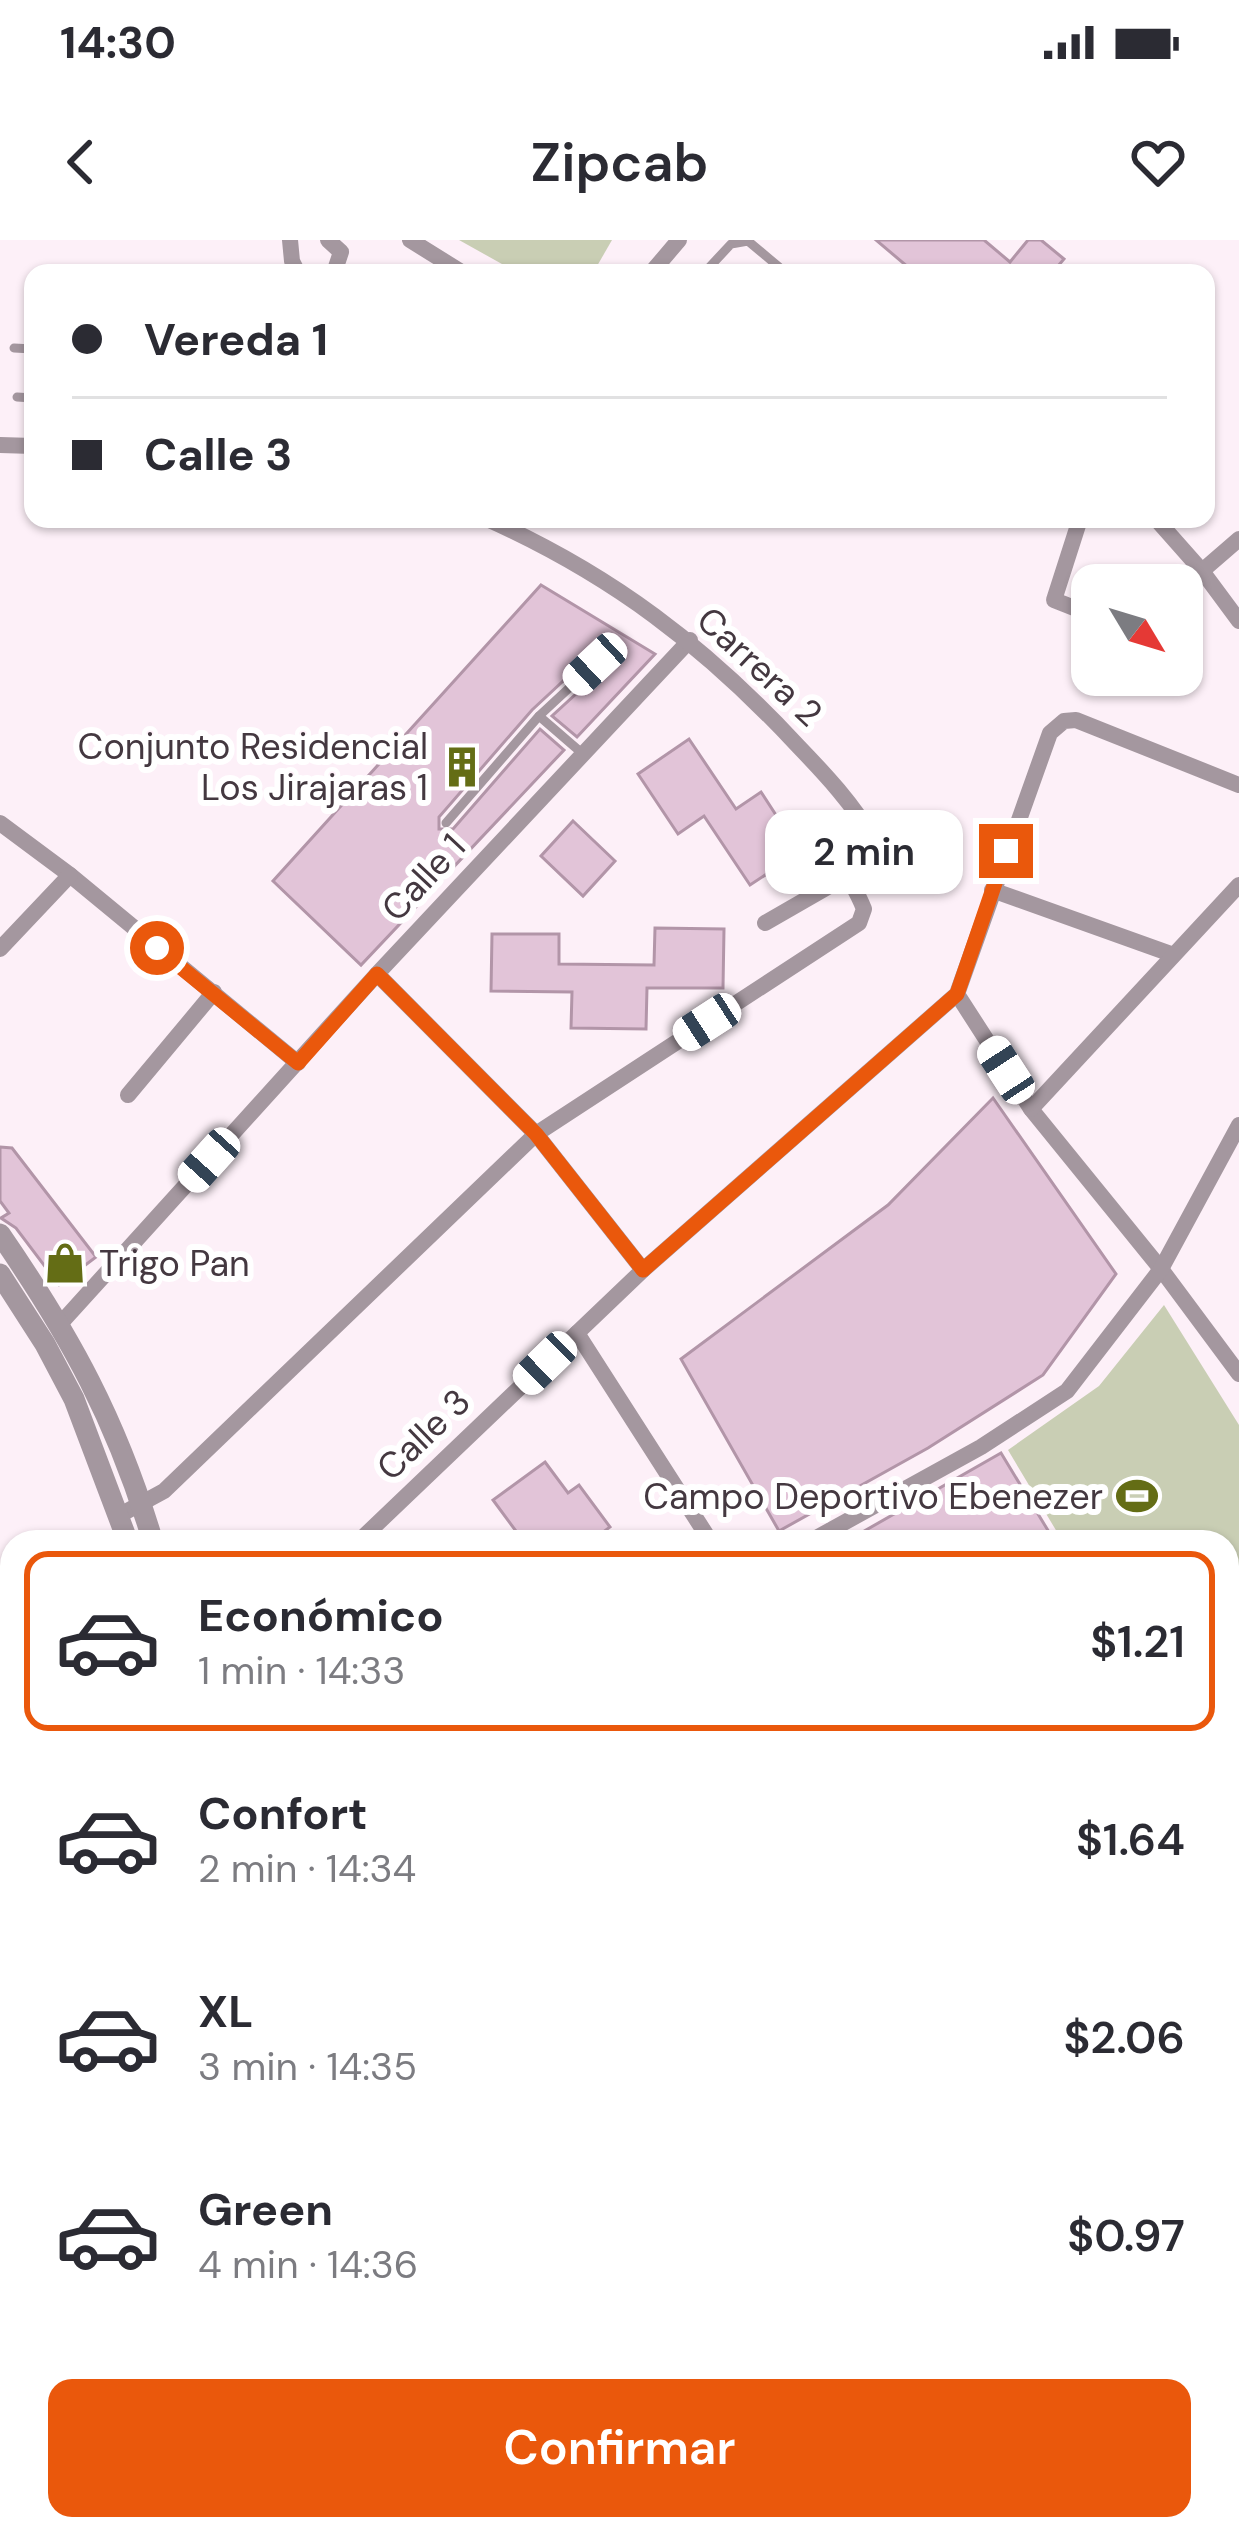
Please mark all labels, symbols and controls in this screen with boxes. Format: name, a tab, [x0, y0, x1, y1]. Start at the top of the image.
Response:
text: 14:30	[60, 13, 176, 72]
text: Zipcab	[531, 127, 708, 198]
icon: back	[48, 129, 114, 195]
icon: heart	[1125, 129, 1191, 195]
text: Vereda 1	[144, 310, 328, 369]
text: Calle 3	[144, 425, 292, 484]
north arrow	[1071, 564, 1203, 696]
map controls	[1071, 564, 1203, 696]
street label: Carrera 2	[687, 596, 832, 736]
car	[556, 626, 634, 702]
place label: Conjunto Residencial Los Jirajaras 1	[78, 723, 428, 811]
building icon: Conjunto Residencial Los Jirajaras 1	[439, 744, 485, 790]
callout: 2 min	[766, 809, 964, 893]
street label: Calle 1	[371, 824, 476, 931]
route end	[979, 824, 1033, 878]
text: 2 min	[813, 826, 915, 877]
route start	[130, 921, 184, 975]
car	[667, 987, 747, 1057]
car	[971, 1030, 1041, 1110]
car	[172, 1121, 246, 1199]
shop icon: Trigo Pan	[42, 1240, 88, 1286]
place label: Trigo Pan	[99, 1240, 250, 1287]
car	[507, 1325, 583, 1401]
street label: Calle 3	[366, 1378, 480, 1490]
place label: Campo Deportivo Ebenezer	[643, 1473, 1103, 1520]
sports icon: Campo Deportivo Ebenezer	[1114, 1473, 1160, 1519]
text: Económico	[198, 1586, 444, 1645]
icon: car	[54, 1587, 162, 1695]
text: $1.21	[1090, 1612, 1185, 1671]
text: 1 min · 14:33	[198, 1645, 405, 1696]
text: Confort	[198, 1784, 368, 1843]
icon: car	[54, 1785, 162, 1893]
text: $1.64	[1076, 1810, 1185, 1869]
text: 2 min · 14:34	[198, 1843, 416, 1894]
text: XL	[198, 1982, 253, 2041]
icon: car	[54, 1983, 162, 2091]
text: $2.06	[1063, 2008, 1185, 2067]
text: 3 min · 14:35	[198, 2041, 417, 2092]
text: Green	[198, 2180, 333, 2239]
icon: car	[54, 2181, 162, 2289]
text: $0.97	[1067, 2206, 1185, 2265]
text: 4 min · 14:36	[198, 2239, 418, 2290]
button: Confirmar	[48, 2379, 1191, 2517]

